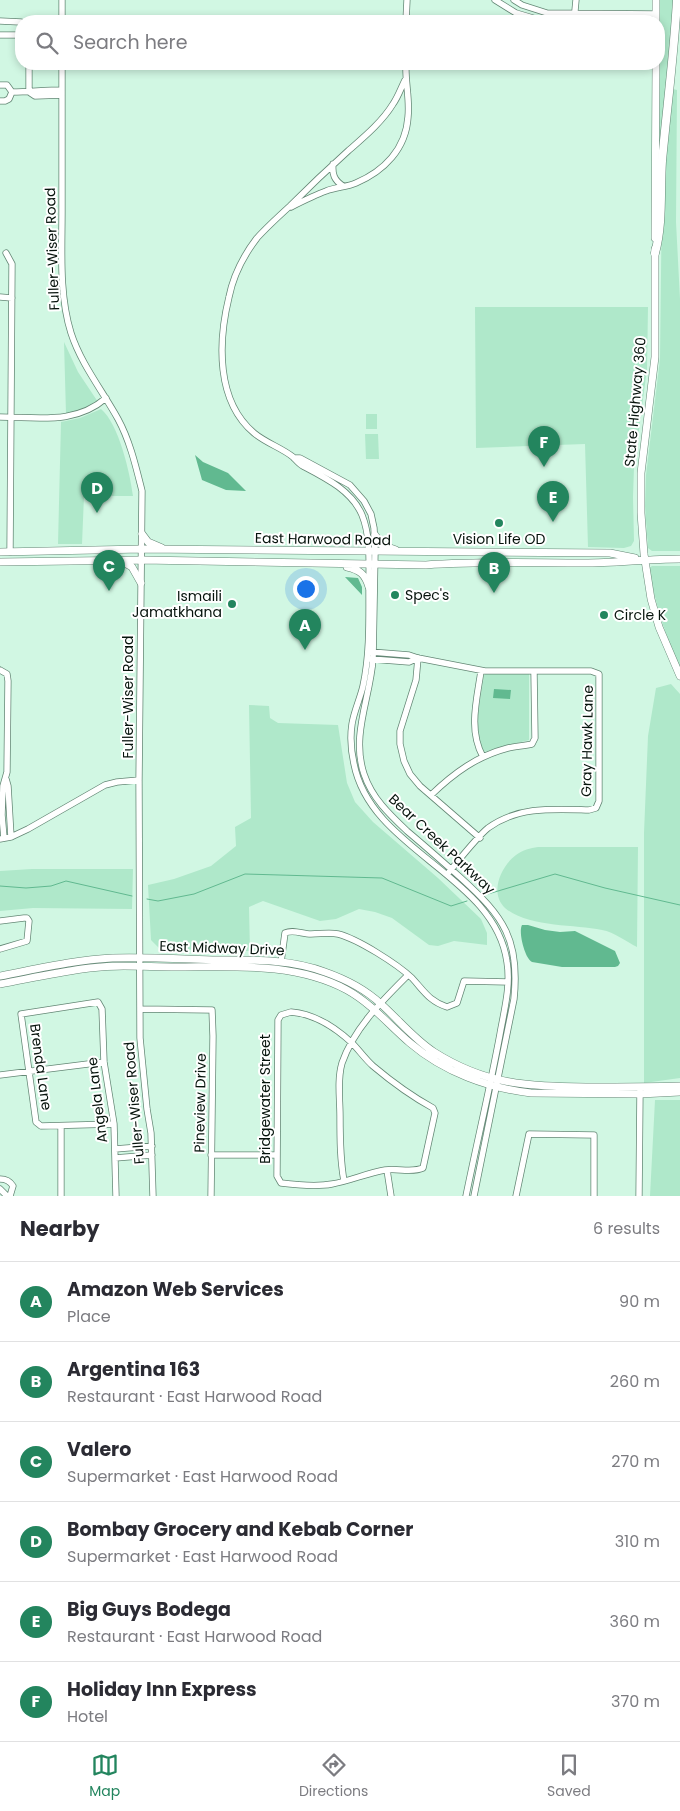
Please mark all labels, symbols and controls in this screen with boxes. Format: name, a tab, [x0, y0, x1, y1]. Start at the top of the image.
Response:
search box	[15, 15, 665, 70]
icon: search	[33, 29, 61, 57]
text: Search here	[73, 29, 187, 56]
street label: Fuller-Wiser Road	[40, 187, 64, 311]
street label: State Highway 360	[619, 336, 651, 468]
pin: F	[528, 426, 560, 467]
pin: D	[81, 472, 113, 513]
pin: E	[537, 481, 569, 522]
marker: Vision Life OD	[493, 517, 505, 529]
street label: East Harwood Road	[255, 528, 391, 550]
place label: Vision Life OD	[453, 529, 545, 549]
pin: C	[93, 550, 125, 591]
pin: B	[478, 552, 510, 593]
your location	[293, 576, 319, 602]
place label: Spec's	[405, 585, 449, 605]
place label: Ismaili Jamatkhana	[132, 586, 222, 622]
marker: Spec's	[389, 589, 401, 601]
marker: Ismaili Jamatkhana	[226, 598, 238, 610]
place label: Circle K	[614, 605, 667, 625]
pin: A	[289, 609, 321, 650]
marker: Circle K	[598, 609, 610, 621]
street label: Fuller-Wiser Road	[118, 636, 138, 758]
street label: Gray Hawk Lane	[576, 685, 598, 797]
street label: Bear Creek Parkway	[384, 789, 500, 899]
street label: East Midway Drive	[159, 936, 285, 960]
street label: Brenda Lane	[25, 1022, 57, 1112]
street label: Bridgewater Street	[255, 1034, 275, 1164]
street label: Fuller-Wiser Road	[119, 1041, 149, 1165]
street label: Pineview Drive	[189, 1053, 211, 1153]
street label: Angela Lane	[82, 1056, 112, 1144]
text: Nearby	[20, 1214, 100, 1243]
text: 6 results	[593, 1217, 660, 1240]
text: Amazon Web Services	[67, 1276, 284, 1303]
text: A	[30, 1290, 42, 1313]
text: 90 m	[619, 1290, 660, 1313]
text: Place	[67, 1305, 111, 1328]
text: Argentina 163	[67, 1356, 200, 1383]
text: B	[31, 1370, 41, 1393]
text: 260 m	[610, 1370, 660, 1393]
text: Restaurant · East Harwood Road	[67, 1385, 322, 1408]
text: Valero	[67, 1436, 131, 1463]
text: C	[30, 1450, 42, 1473]
text: 270 m	[611, 1450, 660, 1473]
text: Supermarket · East Harwood Road	[67, 1465, 338, 1488]
text: Bombay Grocery and Kebab Corner	[67, 1516, 413, 1543]
text: D	[30, 1530, 42, 1553]
text: 310 m	[615, 1530, 660, 1553]
text: Supermarket · East Harwood Road	[67, 1545, 338, 1568]
text: Big Guys Bodega	[67, 1596, 231, 1623]
text: E	[32, 1610, 40, 1633]
text: 360 m	[610, 1610, 660, 1633]
text: Restaurant · East Harwood Road	[67, 1625, 322, 1648]
text: Holiday Inn Express	[67, 1676, 257, 1703]
text: F	[32, 1690, 40, 1713]
text: 370 m	[611, 1690, 660, 1713]
text: Hotel	[67, 1705, 108, 1728]
tab: Map	[89, 1751, 120, 1802]
tab: Directions	[299, 1751, 368, 1802]
tab: Saved	[547, 1751, 591, 1802]

